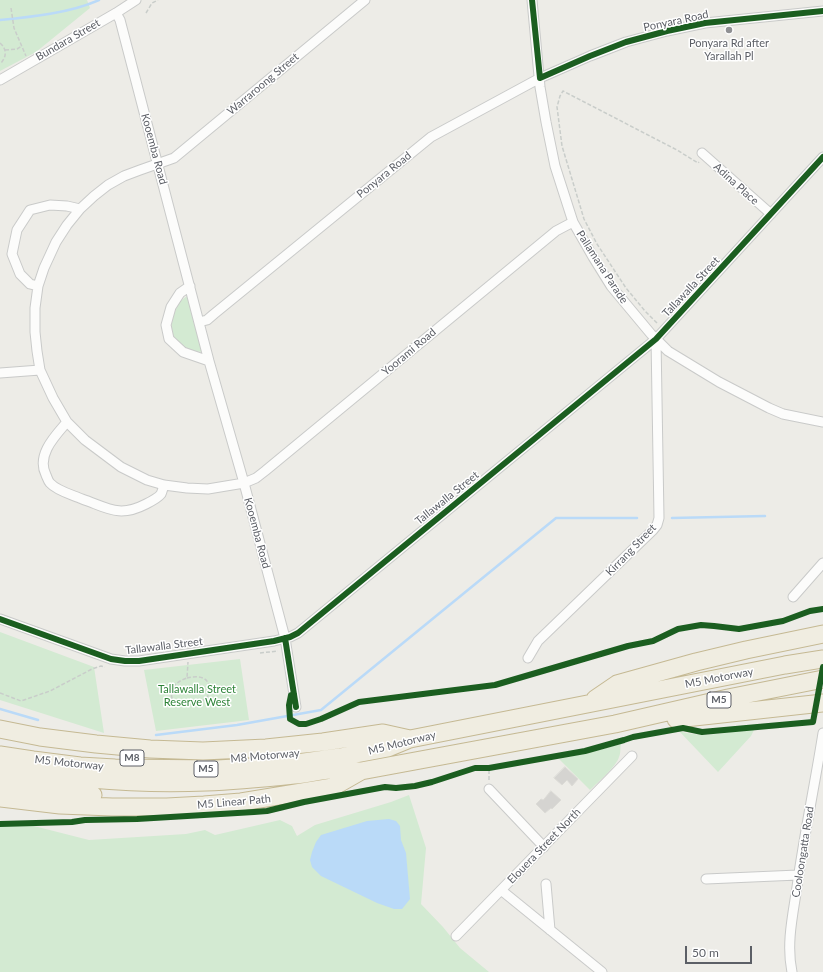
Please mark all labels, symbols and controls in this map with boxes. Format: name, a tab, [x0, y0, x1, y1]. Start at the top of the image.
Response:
street label: Ponyara Road	[642, 8, 710, 34]
street label: Bundara Street	[33, 16, 103, 64]
marker: Ponyara Rd after Yarallah Pl	[724, 25, 734, 35]
place label: Ponyara Rd after Yarallah Pl	[689, 36, 769, 62]
street label: Warraroong Street	[224, 50, 302, 118]
street label: Kooemba Road	[138, 112, 170, 186]
street label: Ponyara Road	[354, 149, 414, 201]
street label: Adina Place	[711, 160, 761, 208]
street label: Pallamana Parade	[573, 228, 631, 306]
street label: Tallawalla Street	[660, 254, 722, 320]
street label: Yoorami Road	[379, 326, 439, 378]
street label: Tallawalla Street	[413, 468, 481, 528]
street label: Kooemba Road	[241, 496, 273, 570]
street label: Kirrang Street	[603, 521, 659, 579]
street label: Tallawalla Street	[125, 635, 203, 657]
street label: M5 Motorway	[684, 665, 754, 691]
park label: Tallawalla Street Reserve West	[158, 682, 236, 708]
road number: M5	[707, 692, 731, 708]
street label: M5 Motorway	[367, 728, 437, 758]
street label: M8 Motorway	[230, 746, 300, 766]
road number: M8	[120, 750, 144, 766]
street label: M5 Motorway	[34, 753, 104, 773]
road number: M5	[194, 761, 218, 777]
street label: M5 Linear Path	[197, 792, 271, 812]
street label: Cooloongatta Road	[789, 805, 817, 899]
street label: Elouera Street North	[505, 806, 583, 886]
scale bar	[687, 938, 754, 964]
text: 50 m	[692, 945, 719, 960]

